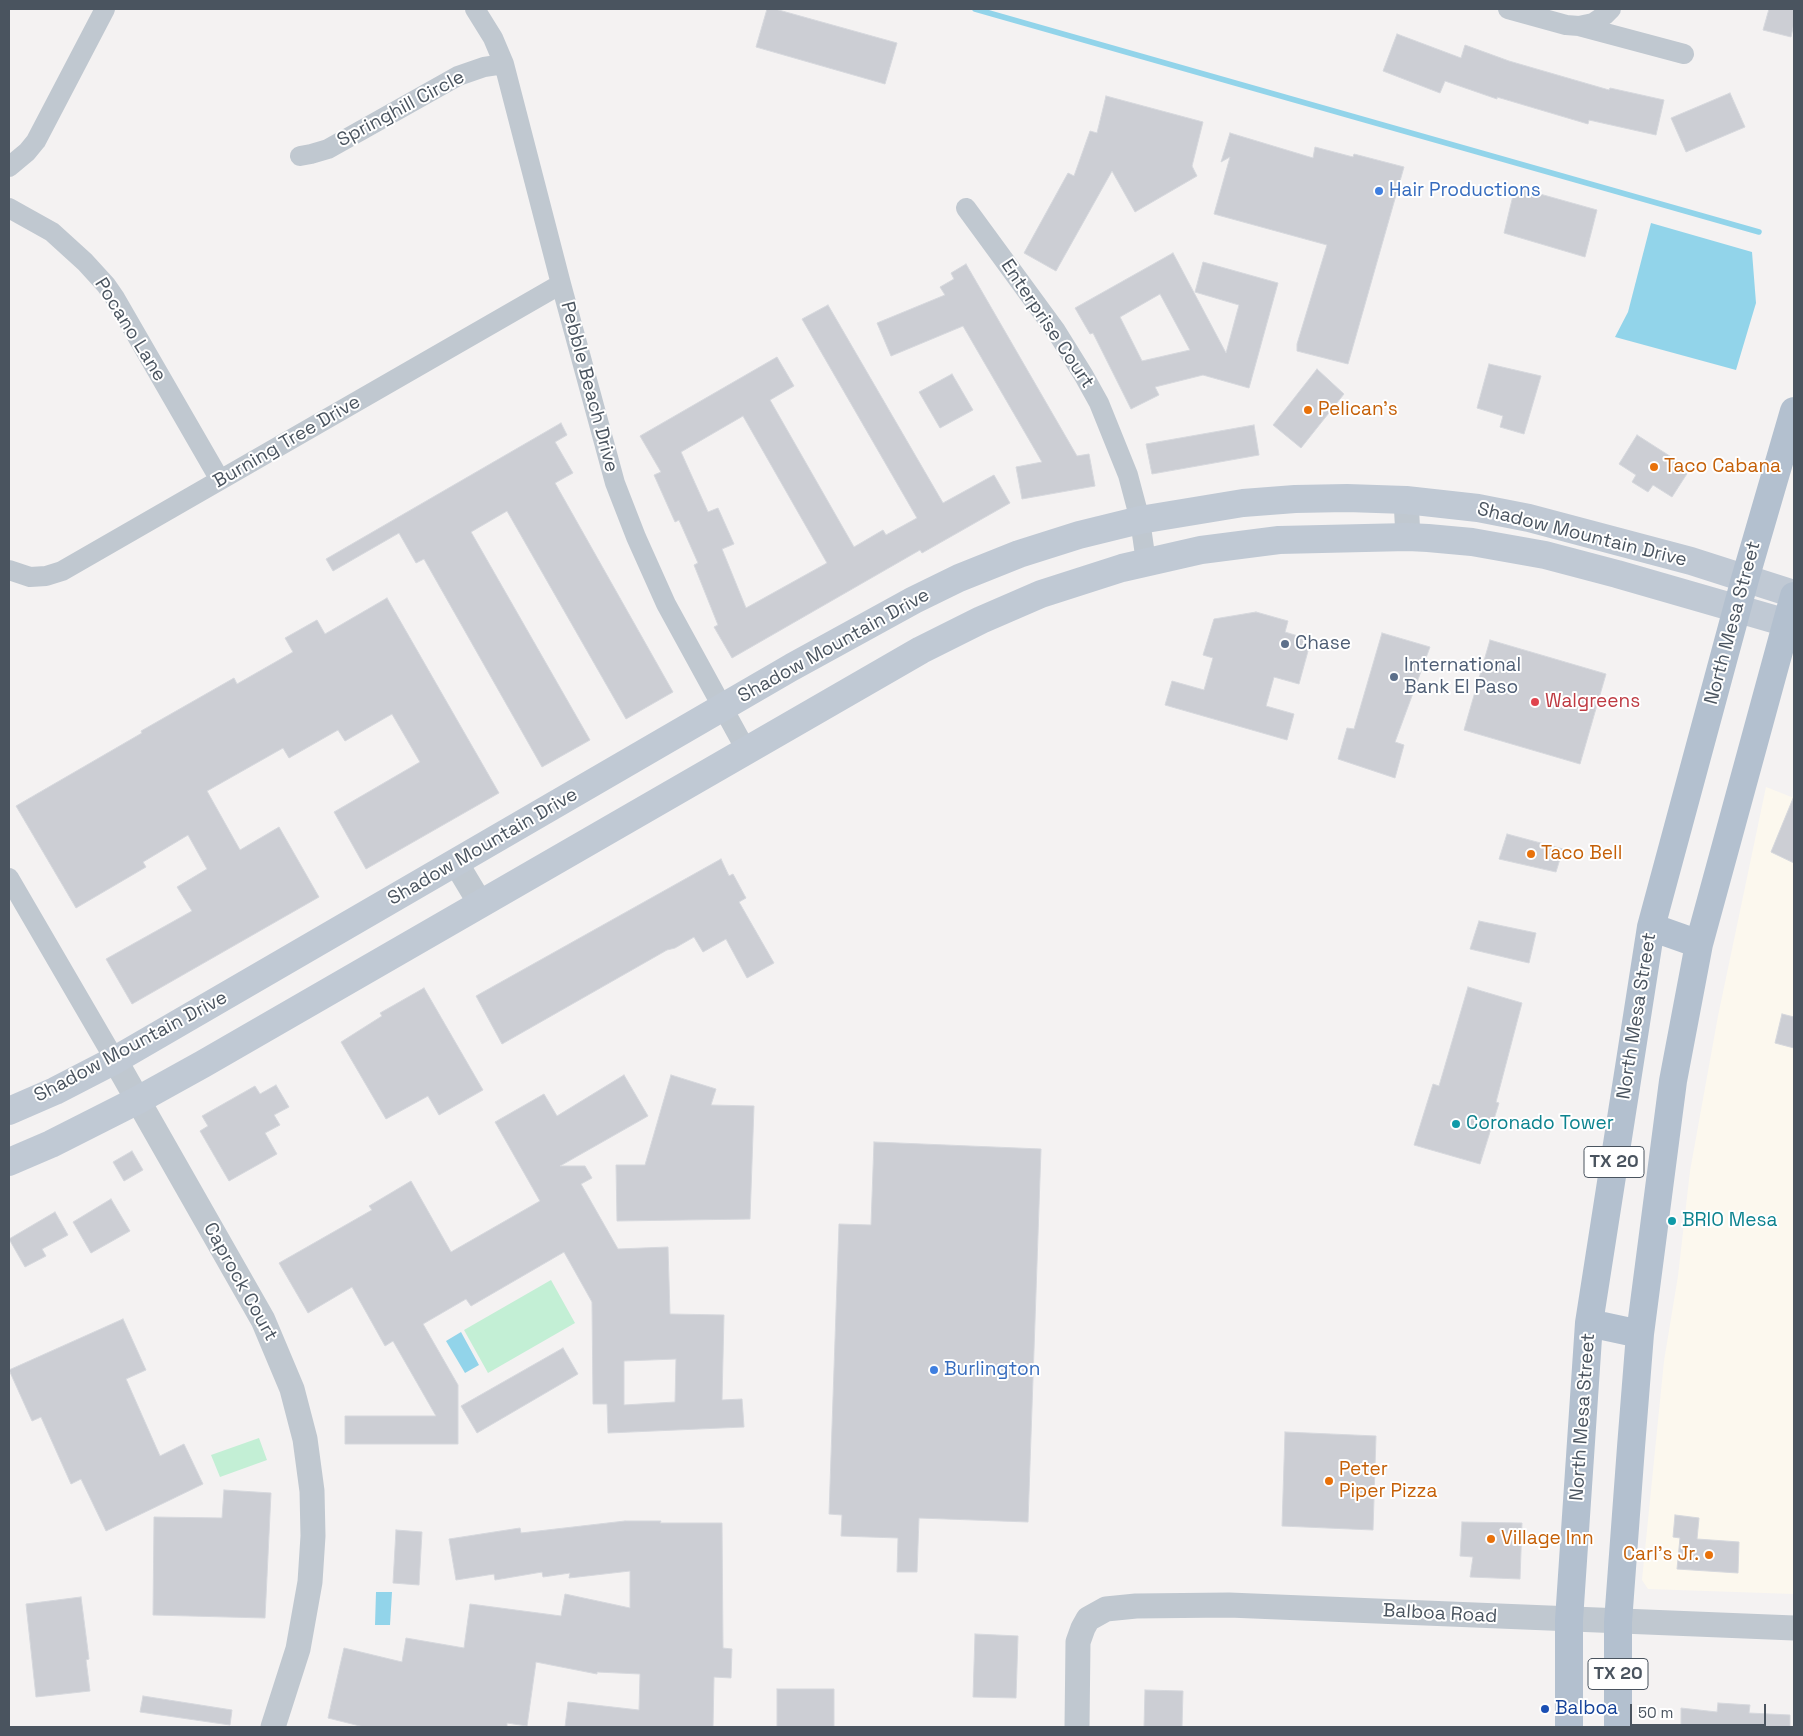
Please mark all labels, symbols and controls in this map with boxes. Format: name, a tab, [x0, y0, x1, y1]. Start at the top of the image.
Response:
street label: Springhill Circle	[333, 66, 469, 152]
place label: Hair Productions	[1389, 180, 1541, 202]
marker: Hair Productions	[1373, 185, 1385, 197]
street label: Enterprise Court	[995, 255, 1099, 393]
street label: Pocano Lane	[89, 274, 171, 386]
street label: Pebble Beach Drive	[555, 299, 623, 475]
street label: Burning Tree Drive	[209, 391, 365, 493]
place label: Pelican's	[1318, 399, 1398, 421]
marker: Pelican's	[1302, 404, 1314, 416]
place label: Taco Cabana	[1664, 456, 1781, 478]
marker: Taco Cabana	[1648, 461, 1660, 473]
street label: Shadow Mountain Drive	[1475, 498, 1689, 572]
street label: North Mesa Street	[1700, 539, 1766, 707]
street label: Shadow Mountain Drive	[734, 584, 934, 708]
place label: Chase	[1295, 633, 1351, 655]
marker: Chase	[1279, 638, 1291, 650]
place label: International Bank El Paso	[1404, 655, 1521, 699]
marker: International Bank El Paso	[1388, 671, 1400, 683]
place label: Walgreens	[1545, 691, 1640, 713]
marker: Walgreens	[1529, 696, 1541, 708]
street label: Shadow Mountain Drive	[384, 783, 582, 911]
place label: Taco Bell	[1541, 843, 1622, 865]
marker: Taco Bell	[1525, 848, 1537, 860]
street label: North Mesa Street	[1613, 931, 1661, 1101]
street label: Shadow Mountain Drive	[31, 986, 231, 1108]
place label: Coronado Tower	[1466, 1113, 1614, 1135]
marker: Coronado Tower	[1450, 1118, 1462, 1130]
road number: TX 20	[1584, 1146, 1644, 1178]
place label: BRIO Mesa	[1682, 1210, 1777, 1232]
marker: BRIO Mesa	[1666, 1215, 1678, 1227]
street label: Caprock Court	[198, 1219, 282, 1345]
street label: North Mesa Street	[1566, 1332, 1600, 1502]
place label: Burlington	[944, 1359, 1040, 1381]
marker: Burlington	[928, 1364, 940, 1376]
place label: Peter Piper Pizza	[1339, 1459, 1437, 1503]
marker: Peter Piper Pizza	[1323, 1475, 1335, 1487]
place label: Village Inn	[1501, 1528, 1594, 1550]
marker: Village Inn	[1485, 1533, 1497, 1545]
place label: Carl's Jr.	[1623, 1544, 1699, 1566]
marker: Carl's Jr.	[1703, 1549, 1715, 1561]
street label: Balboa Road	[1382, 1600, 1498, 1628]
road number: TX 20	[1588, 1658, 1648, 1690]
scale bar	[1633, 1694, 1769, 1726]
place label: Balboa	[1555, 1698, 1618, 1720]
marker: Balboa	[1539, 1703, 1551, 1715]
text: 50 m	[1638, 1703, 1673, 1722]

